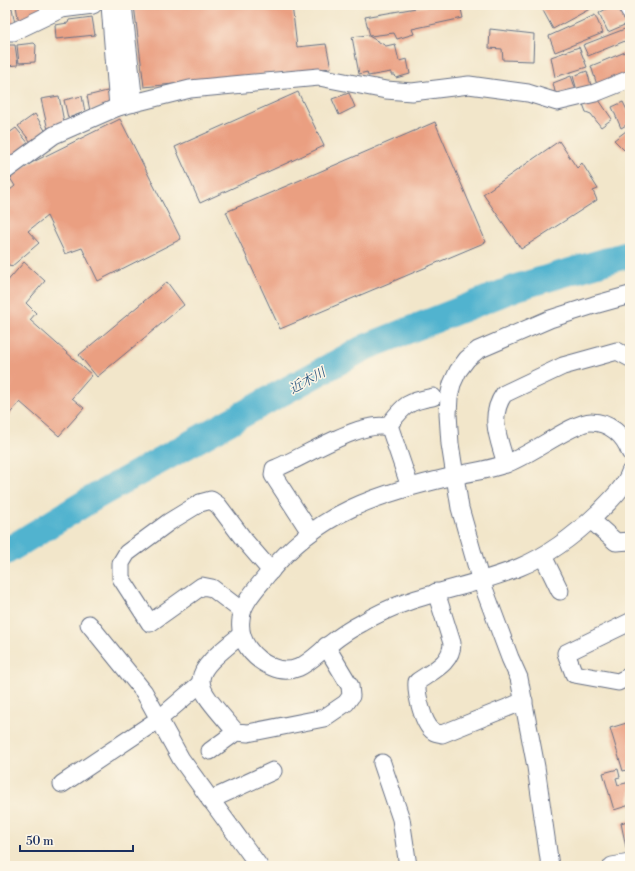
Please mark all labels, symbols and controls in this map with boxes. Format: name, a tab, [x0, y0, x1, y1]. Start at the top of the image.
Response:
water label: 近木川	[287, 363, 330, 397]
scale bar	[20, 827, 133, 853]
text: 50 m	[26, 834, 54, 849]

